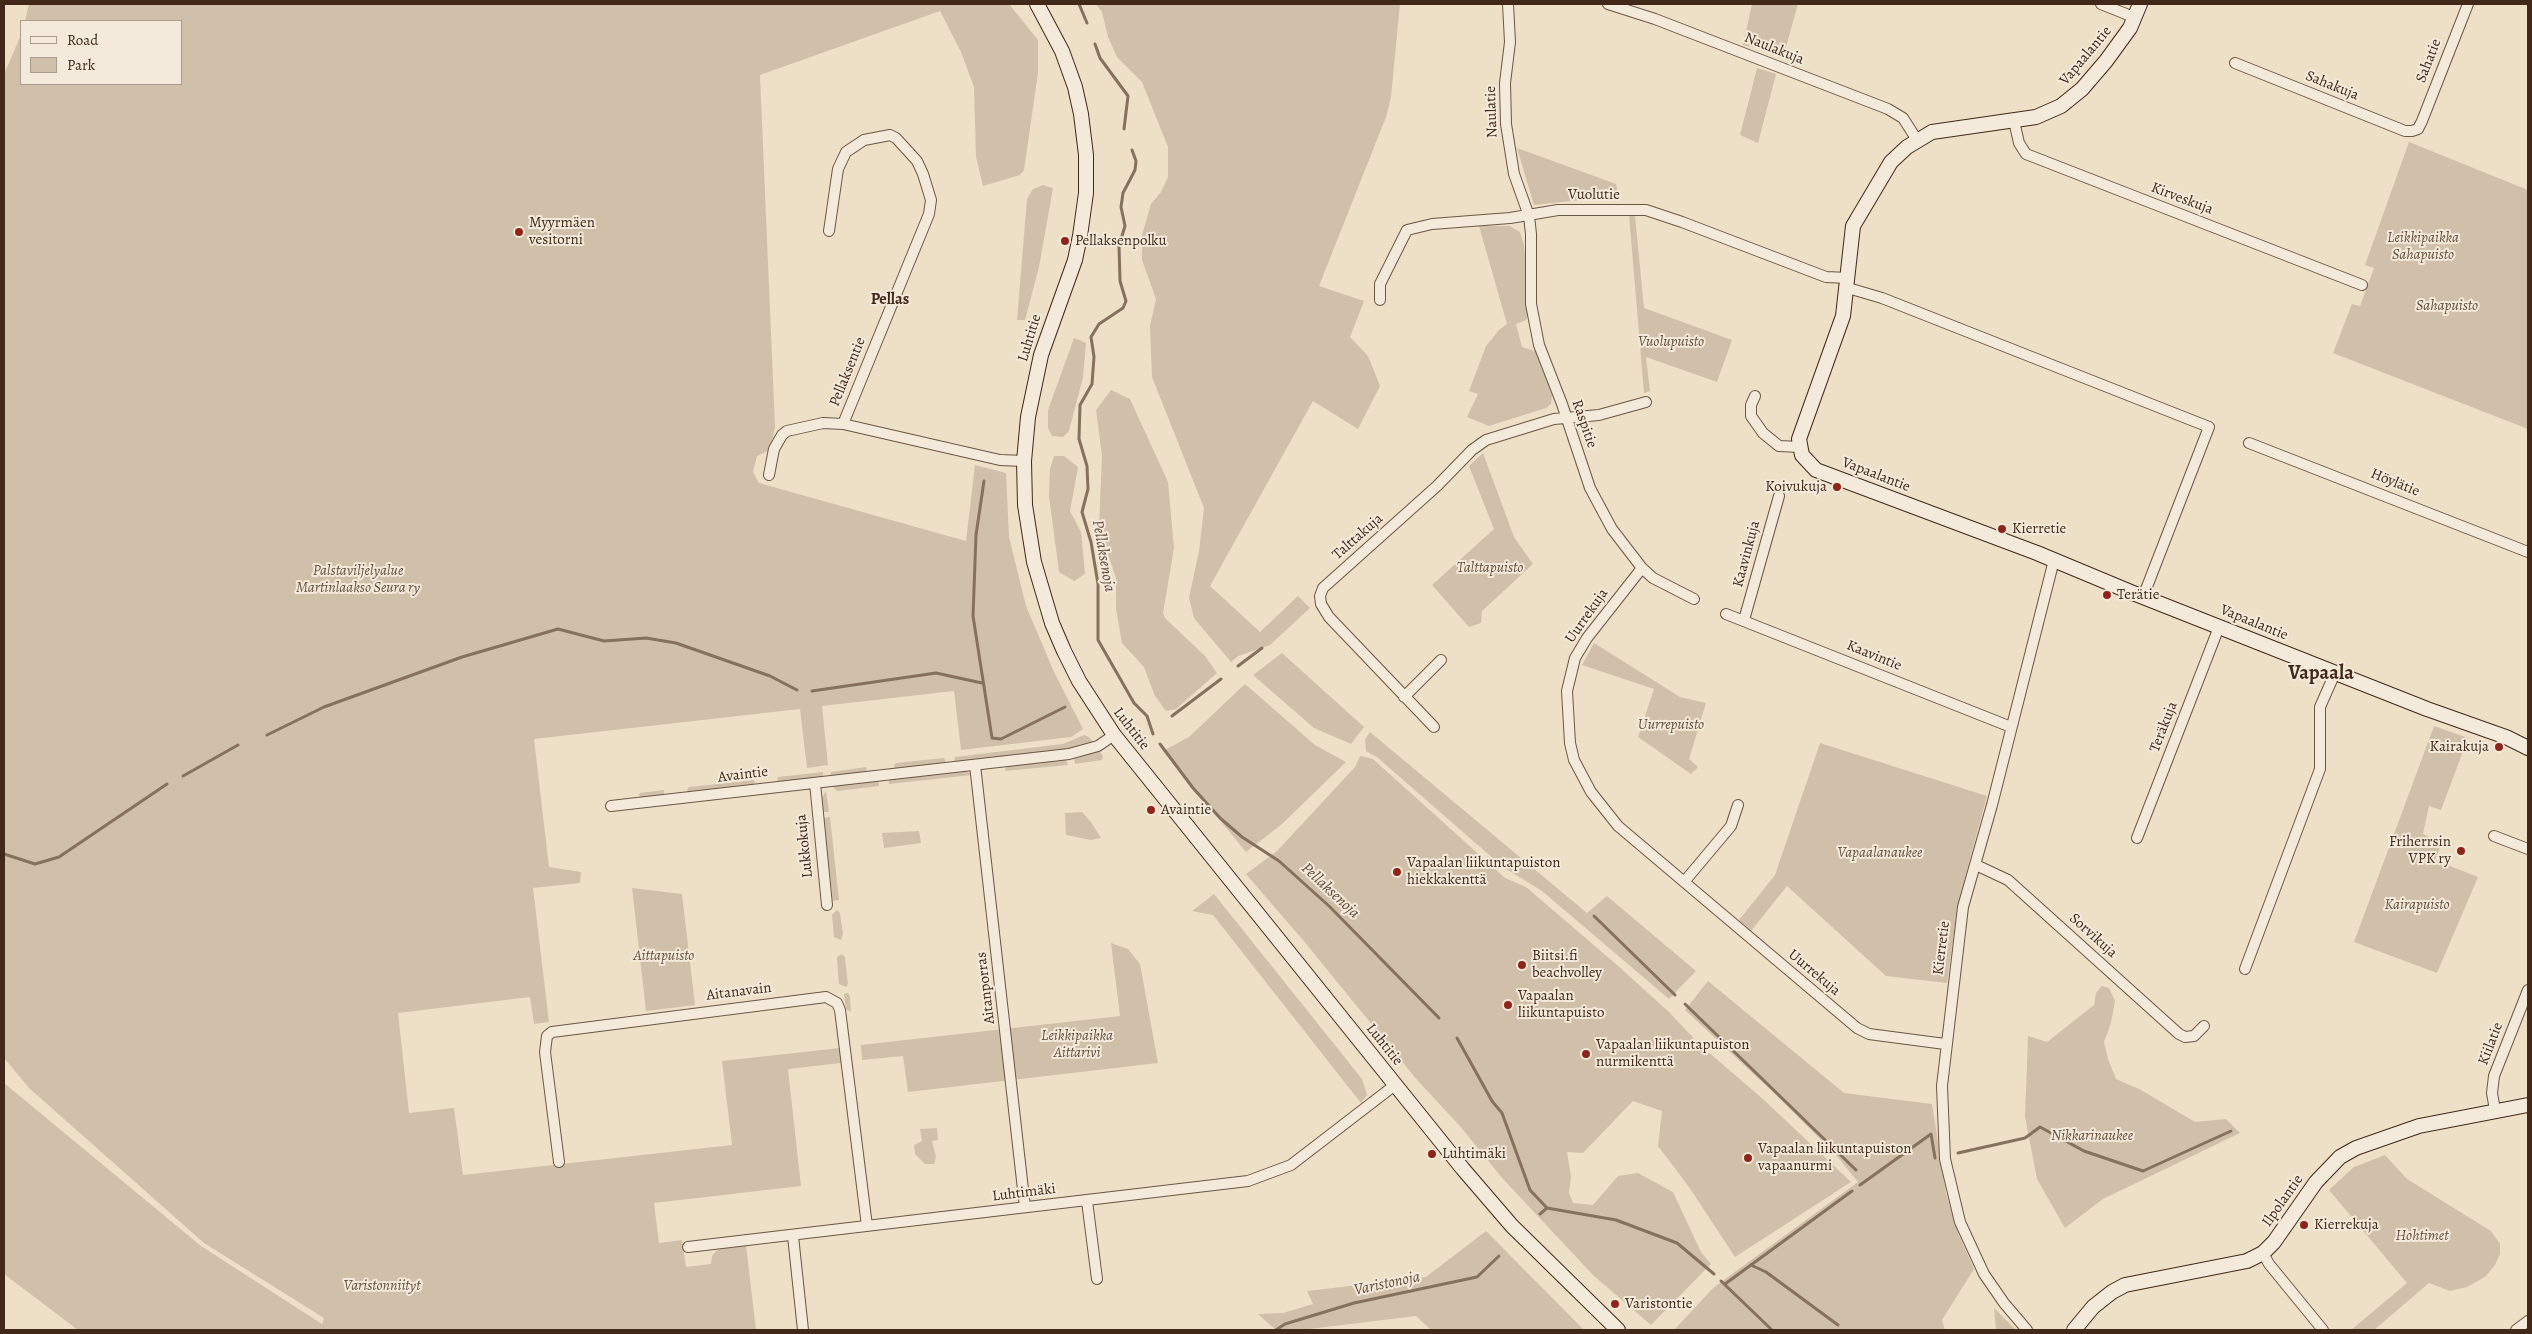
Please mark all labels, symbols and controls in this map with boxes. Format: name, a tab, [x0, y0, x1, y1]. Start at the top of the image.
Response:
legend	[20, 20, 182, 85]
street label: Vapaalantie	[2056, 23, 2116, 89]
street label: Naulakuja	[1742, 29, 1806, 69]
text: Road	[67, 30, 98, 50]
street label: Sahatie	[2412, 37, 2446, 85]
text: Park	[67, 55, 95, 75]
street label: Sahakuja	[2303, 67, 2361, 105]
street label: Naulatie	[1482, 86, 1502, 138]
street label: Kirveskuja	[2148, 179, 2216, 219]
street label: Vuolutie	[1568, 186, 1620, 204]
place label: Myyrmäen vesitorni	[529, 214, 595, 249]
marker: Myyrmäen vesitorni	[513, 226, 525, 238]
park label: Leikkipaikka Sahapuisto	[2387, 229, 2459, 264]
place label: Pellaksenpolku	[1075, 232, 1167, 250]
marker: Pellaksenpolku	[1059, 235, 1071, 247]
district label: Pellas	[871, 290, 909, 310]
park label: Sahapuisto	[2416, 297, 2478, 315]
street label: Luhtitie	[1014, 312, 1046, 364]
park label: Vuolupuisto	[1638, 333, 1704, 351]
street label: Pellaksentie	[826, 335, 870, 409]
street label: Raspitie	[1567, 397, 1601, 451]
street label: Vapaalantie	[1839, 454, 1913, 496]
street label: Höylätie	[2368, 465, 2422, 501]
place label: Koivukuja	[1765, 478, 1827, 496]
marker: Koivukuja	[1831, 481, 1843, 493]
street label: Talttakuja	[1329, 510, 1387, 564]
water label: Pellaksenoja	[1087, 518, 1119, 594]
street label: Kaavinkuja	[1729, 519, 1765, 589]
place label: Kierretie	[2012, 520, 2066, 538]
marker: Kierretie	[1996, 523, 2008, 535]
park label: Talttapuisto	[1457, 559, 1523, 577]
park label: Palstaviljelyalue Martinlaakso Seura ry	[296, 562, 420, 597]
street label: Uurrekuja	[1562, 585, 1612, 647]
place label: Terätie	[2117, 586, 2159, 604]
marker: Terätie	[2101, 589, 2113, 601]
street label: Vapaalantie	[2217, 601, 2291, 645]
street label: Kaavintie	[1844, 637, 1904, 675]
district label: Vapaala	[2288, 662, 2354, 686]
street label: Teräkuja	[2146, 699, 2182, 755]
street label: Luhtitie	[1109, 704, 1153, 754]
park label: Uurrepuisto	[1638, 716, 1704, 734]
place label: Kairakuja	[2430, 738, 2489, 756]
marker: Kairakuja	[2493, 741, 2505, 753]
street label: Avaintie	[717, 763, 769, 787]
place label: Avaintie	[1161, 801, 1211, 819]
marker: Avaintie	[1145, 804, 1157, 816]
street label: Lukkokuja	[793, 813, 817, 879]
place label: Friherrsin VPK ry	[2389, 833, 2451, 868]
park label: Vapaalanaukee	[1838, 844, 1922, 862]
marker: Friherrsin VPK ry	[2455, 845, 2467, 857]
place label: Vapaalan liikuntapuiston hiekkakenttä	[1407, 854, 1560, 889]
water label: Pellaksenoja	[1297, 859, 1363, 923]
marker: Vapaalan liikuntapuiston hiekkakenttä	[1391, 866, 1403, 878]
park label: Kairapuisto	[2385, 896, 2449, 914]
street label: Sorvikuja	[2065, 910, 2121, 962]
street label: Kierretie	[1930, 920, 1954, 976]
street label: Uurrekuja	[1784, 946, 1844, 1000]
park label: Aittapuisto	[634, 947, 694, 965]
place label: Biitsi.fi beachvolley	[1532, 947, 1602, 982]
street label: Aitanporras	[973, 951, 999, 1025]
marker: Biitsi.fi beachvolley	[1516, 959, 1528, 971]
street label: Aitanavain	[705, 979, 773, 1005]
place label: Vapaalan liikuntapuisto	[1518, 987, 1605, 1022]
marker: Vapaalan liikuntapuisto	[1502, 999, 1514, 1011]
street label: Luhtitie	[1362, 1020, 1406, 1070]
street label: Kiilatie	[2475, 1020, 2507, 1068]
park label: Leikkipaikka Aittarivi	[1041, 1027, 1113, 1062]
place label: Vapaalan liikuntapuiston nurmikenttä	[1596, 1036, 1749, 1071]
marker: Vapaalan liikuntapuiston nurmikenttä	[1580, 1048, 1592, 1060]
park label: Nikkarinaukee	[2051, 1127, 2133, 1145]
place label: Vapaalan liikuntapuiston vapaanurmi	[1758, 1140, 1911, 1175]
place label: Luhtimäki	[1442, 1145, 1506, 1163]
marker: Luhtimäki	[1426, 1148, 1438, 1160]
marker: Vapaalan liikuntapuiston vapaanurmi	[1742, 1152, 1754, 1164]
street label: Ilpolantie	[2259, 1172, 2307, 1230]
street label: Luhtimäki	[991, 1180, 1057, 1206]
place label: Kierrekuja	[2314, 1216, 2379, 1234]
marker: Kierrekuja	[2298, 1219, 2310, 1231]
park label: Hohtimet	[2396, 1227, 2448, 1245]
water label: Varistonoja	[1352, 1268, 1422, 1300]
park label: Varistonniityt	[344, 1277, 420, 1295]
place label: Varistontie	[1625, 1295, 1692, 1313]
marker: Varistontie	[1609, 1298, 1621, 1310]

